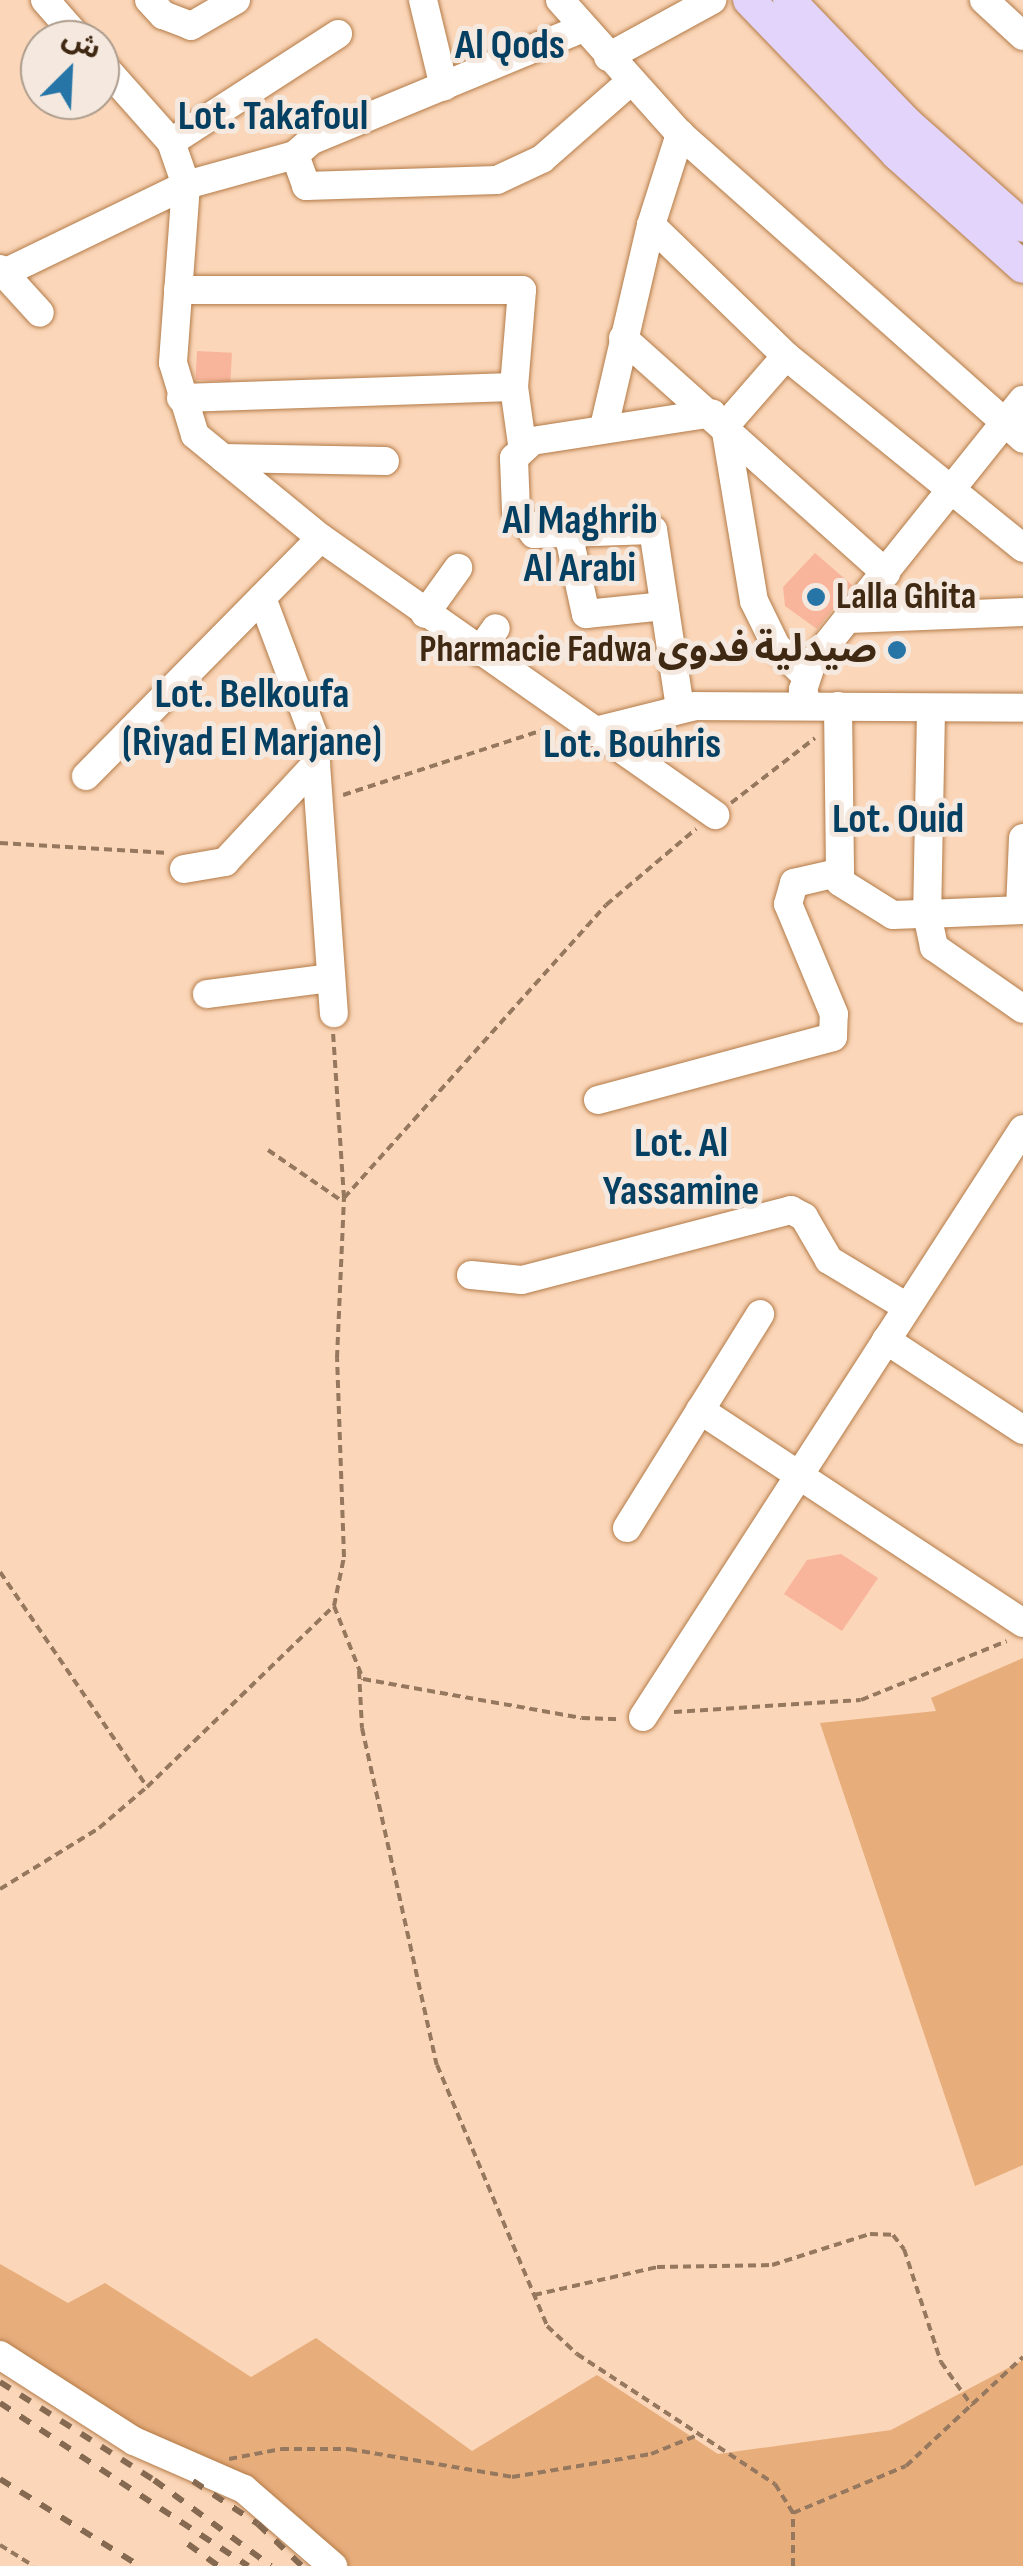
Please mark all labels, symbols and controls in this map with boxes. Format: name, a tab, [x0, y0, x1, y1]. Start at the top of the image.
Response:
north arrow	[20, 20, 120, 120]
text: ش	[57, 21, 106, 67]
district label: Al Qods	[455, 21, 565, 71]
district label: Lot. Takafoul	[178, 92, 368, 142]
district label: Al Maghrib Al Arabi	[502, 496, 658, 594]
place label: Lalla Ghita	[836, 574, 976, 620]
marker: Lalla Ghita	[805, 586, 827, 608]
place label: Pharmacie Fadwa صيدلية فدوى	[419, 627, 877, 673]
marker: Pharmacie Fadwa صيدلية فدوى	[886, 639, 908, 661]
district label: Lot. Belkoufa (Riyad El Marjane)	[122, 670, 382, 768]
district label: Lot. Bouhris	[543, 720, 721, 770]
district label: Lot. Ouid	[832, 795, 964, 845]
district label: Lot. Al Yassamine	[603, 1119, 759, 1218]

